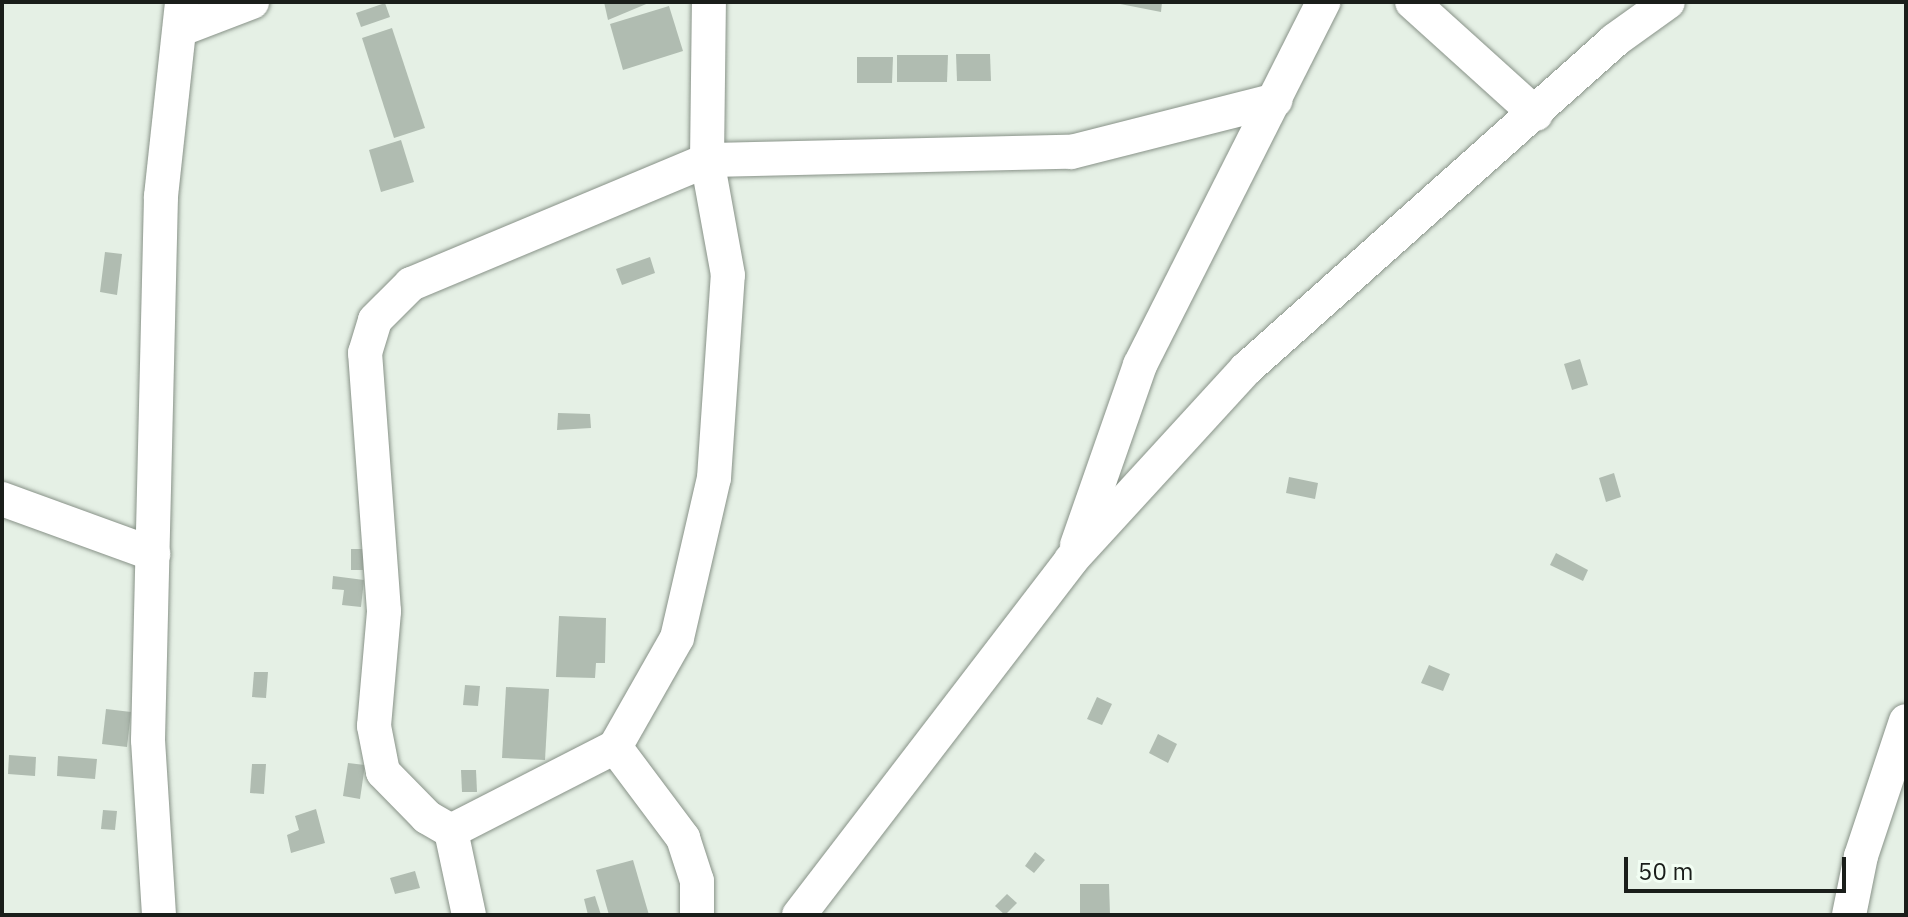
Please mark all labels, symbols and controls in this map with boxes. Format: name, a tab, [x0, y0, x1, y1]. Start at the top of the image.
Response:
scale bar	[1628, 841, 1850, 891]
text: 50 m	[1638, 855, 1693, 887]

